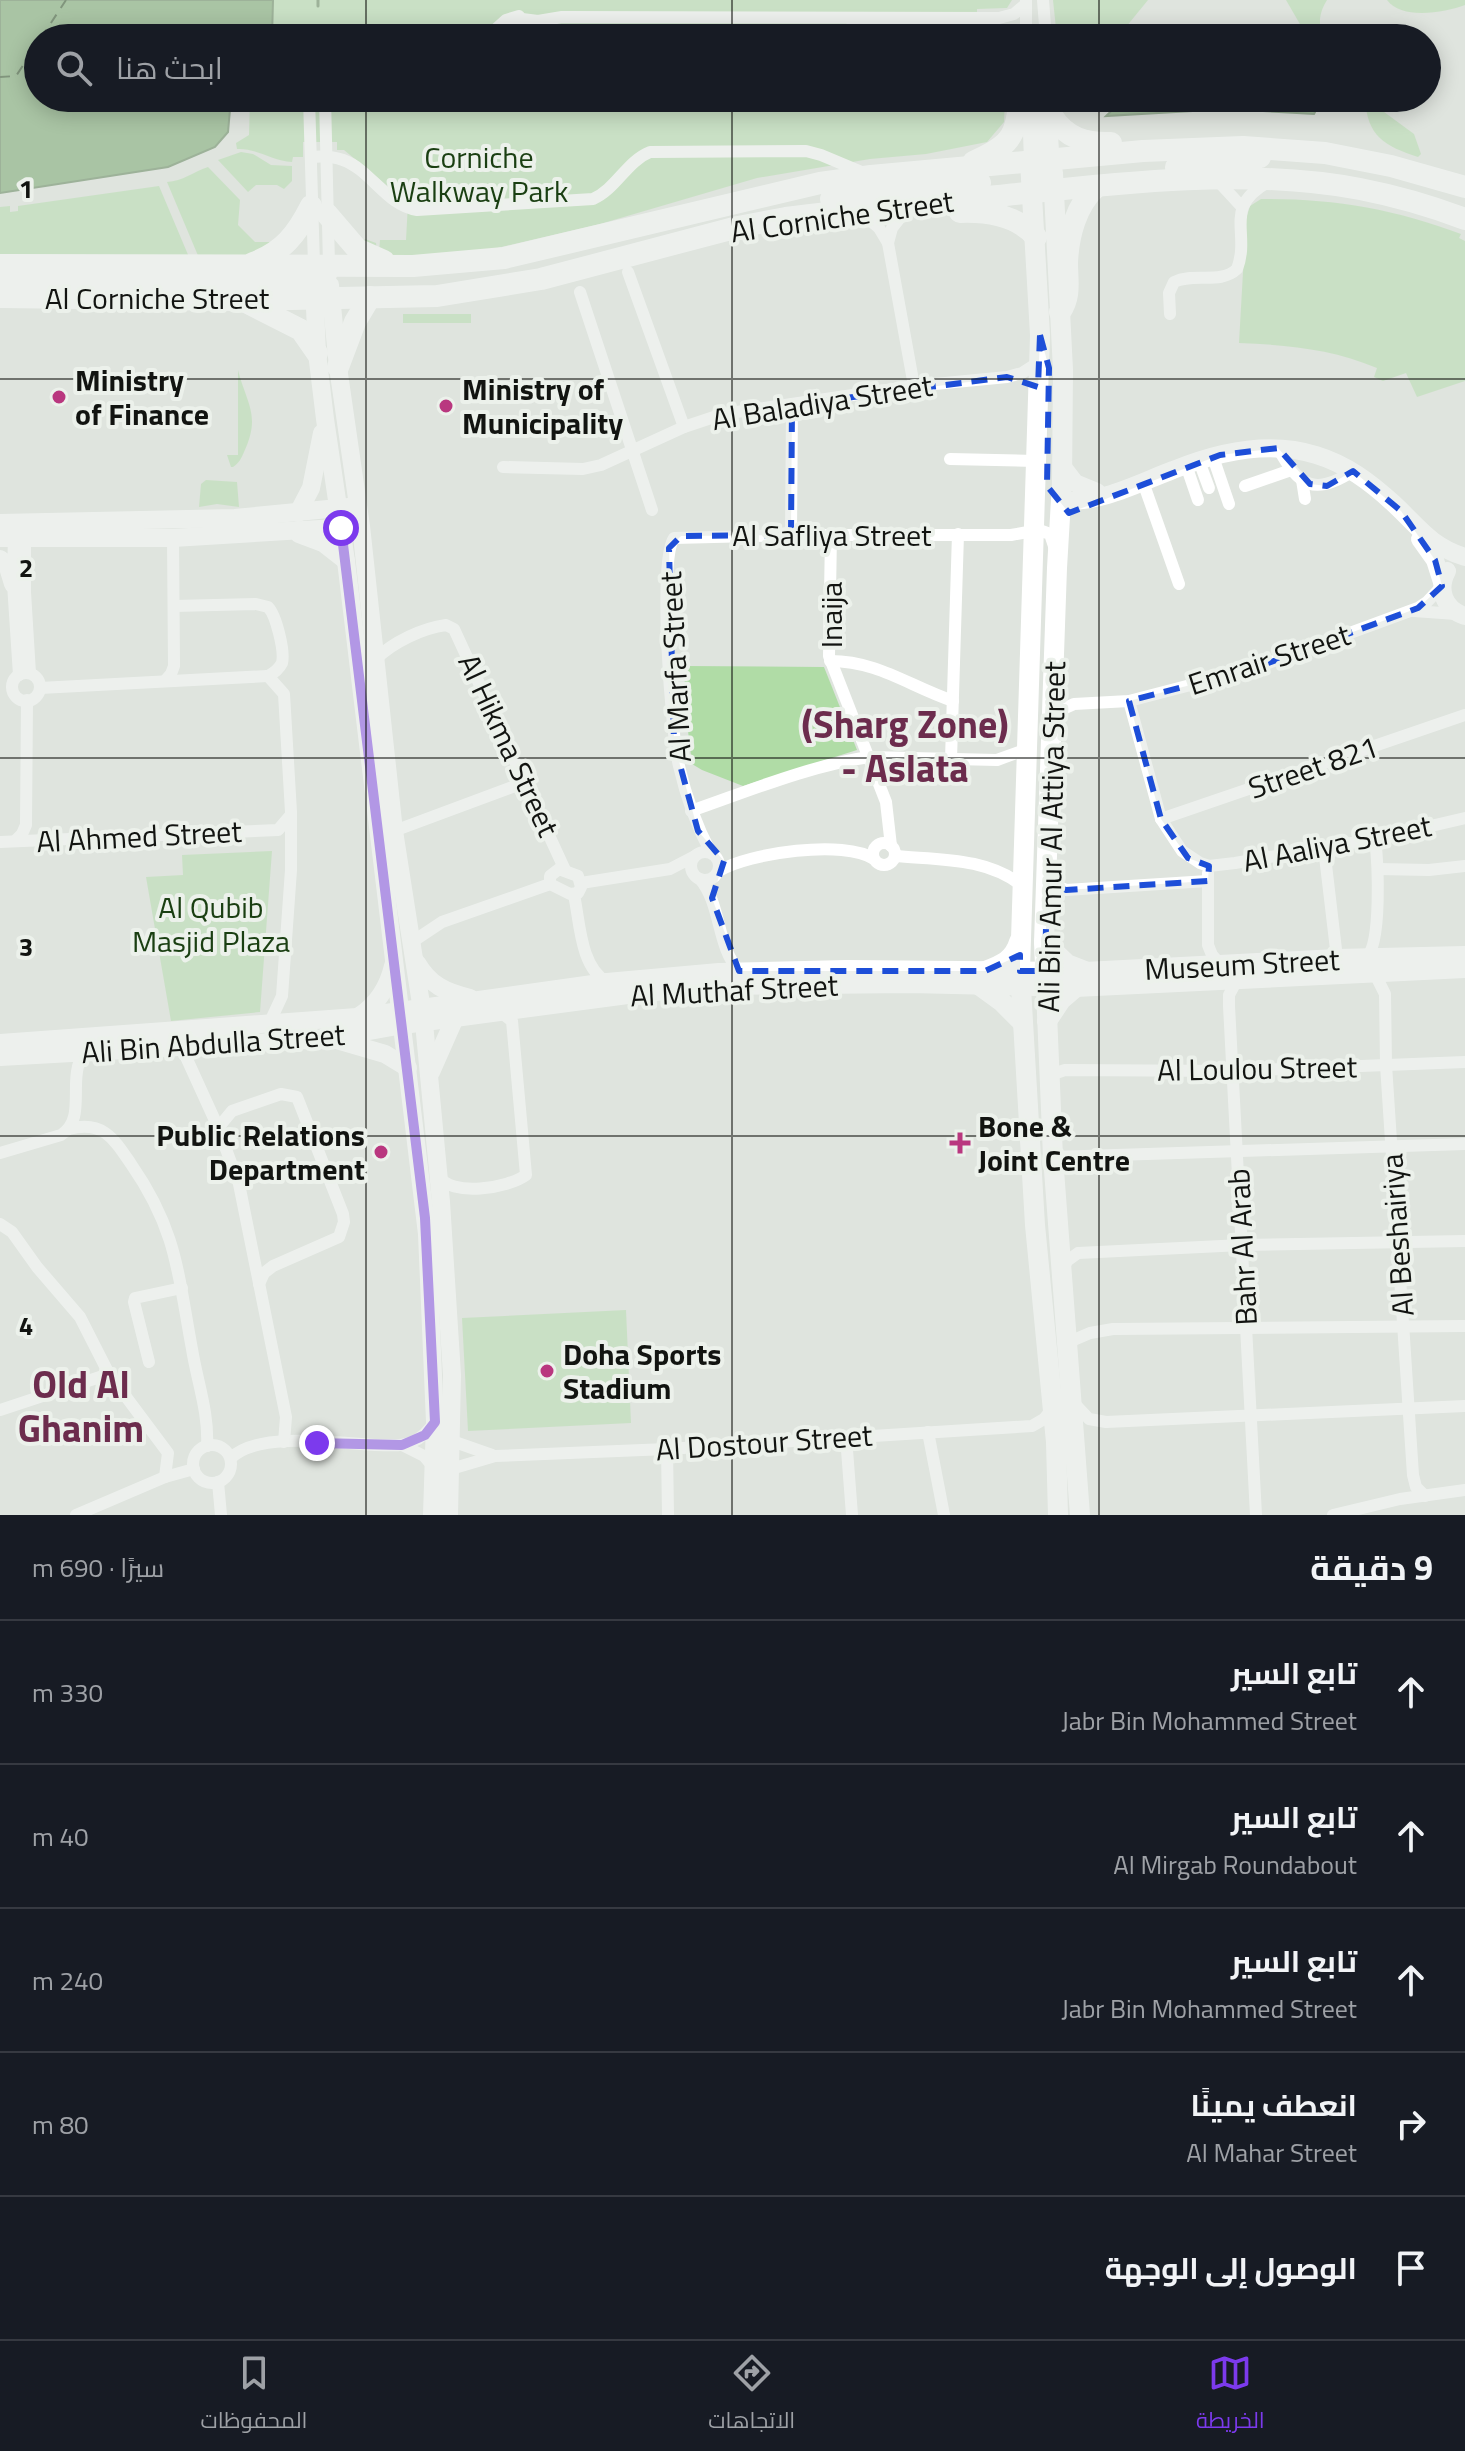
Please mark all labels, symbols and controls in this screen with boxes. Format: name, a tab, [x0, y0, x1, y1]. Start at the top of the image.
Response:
search box	[24, 24, 1441, 112]
text: ابحث هنا	[116, 45, 223, 91]
icon: search	[52, 46, 96, 90]
park label: Corniche Walkway Park	[390, 134, 568, 214]
text: 1	[19, 169, 33, 208]
street label: Al Corniche Street	[728, 178, 957, 254]
street label: Al Corniche Street	[45, 275, 270, 321]
place label: Ministry of Finance	[75, 357, 209, 437]
street label: Al Baladiya Street	[709, 362, 936, 442]
place label: Ministry of Municipality	[462, 366, 623, 446]
marker: Ministry of Finance	[50, 388, 68, 406]
marker: Ministry of Municipality	[437, 397, 455, 415]
route start	[323, 510, 359, 546]
street label: Al Safliya Street	[732, 512, 932, 558]
text: 2	[19, 548, 33, 587]
street label: Al Marfa Street	[647, 570, 703, 764]
street label: Inaija	[808, 582, 854, 648]
street label: Emrair Street	[1182, 611, 1356, 707]
street label: Al Hikma Street	[447, 646, 572, 844]
street label: Ali Bin Amur Al Attiya Street	[1025, 661, 1077, 1013]
district label: (Sharg Zone) - Aslata	[801, 695, 1009, 797]
street label: Street 821	[1242, 723, 1384, 811]
street label: Al Aaliya Street	[1239, 802, 1436, 884]
street label: Al Ahmed Street	[35, 808, 243, 864]
park label: Al Qubib Masjid Plaza	[132, 884, 290, 964]
text: 3	[19, 927, 33, 966]
street label: Museum Street	[1143, 936, 1341, 992]
street label: Al Muthaf Street	[629, 962, 840, 1018]
street label: Ali Bin Abdulla Street	[80, 1011, 347, 1075]
street label: Al Loulou Street	[1157, 1043, 1358, 1093]
place label: Bone & Joint Centre	[978, 1103, 1130, 1183]
place label: Public Relations Department	[156, 1112, 365, 1192]
marker: Bone & Joint Centre	[949, 1132, 971, 1154]
marker: Public Relations Department	[372, 1143, 390, 1161]
street label: Al Beshairiya	[1368, 1152, 1426, 1318]
street label: Bahr Al Arab	[1215, 1167, 1269, 1327]
text: 4	[19, 1306, 33, 1345]
place label: Doha Sports Stadium	[563, 1331, 721, 1411]
district label: Old Al Ghanim	[18, 1355, 144, 1457]
marker: Doha Sports Stadium	[538, 1362, 556, 1380]
street label: Al Dostour Street	[654, 1411, 874, 1473]
route end	[299, 1425, 335, 1461]
text: 9 دقيقة	[1310, 1541, 1433, 1593]
text: سيرًا · 690 m	[32, 1548, 164, 1587]
text: تابع السير	[1231, 1650, 1357, 1696]
icon: ahead	[1389, 1670, 1433, 1714]
text: 330 m	[32, 1673, 103, 1712]
text: Jabr Bin Mohammed Street	[1061, 1701, 1357, 1740]
text: تابع السير	[1231, 1794, 1357, 1840]
icon: ahead	[1389, 1814, 1433, 1858]
text: 40 m	[32, 1817, 89, 1856]
text: Al Mirgab Roundabout	[1113, 1845, 1357, 1884]
text: تابع السير	[1231, 1938, 1357, 1984]
icon: ahead	[1389, 1958, 1433, 2002]
text: 240 m	[32, 1961, 103, 2000]
text: Jabr Bin Mohammed Street	[1061, 1989, 1357, 2028]
text: انعطف يمينًا	[1190, 2082, 1357, 2128]
icon: right	[1389, 2102, 1433, 2146]
text: 80 m	[32, 2105, 89, 2144]
text: Al Mahar Street	[1186, 2133, 1357, 2172]
text: الوصول إلى الوجهة	[1105, 2245, 1357, 2291]
icon: arrive	[1389, 2246, 1433, 2290]
tab: المحفوظات	[200, 2351, 307, 2441]
tab: الاتجاهات	[708, 2351, 795, 2441]
tab: الخريطة	[1196, 2351, 1265, 2441]

